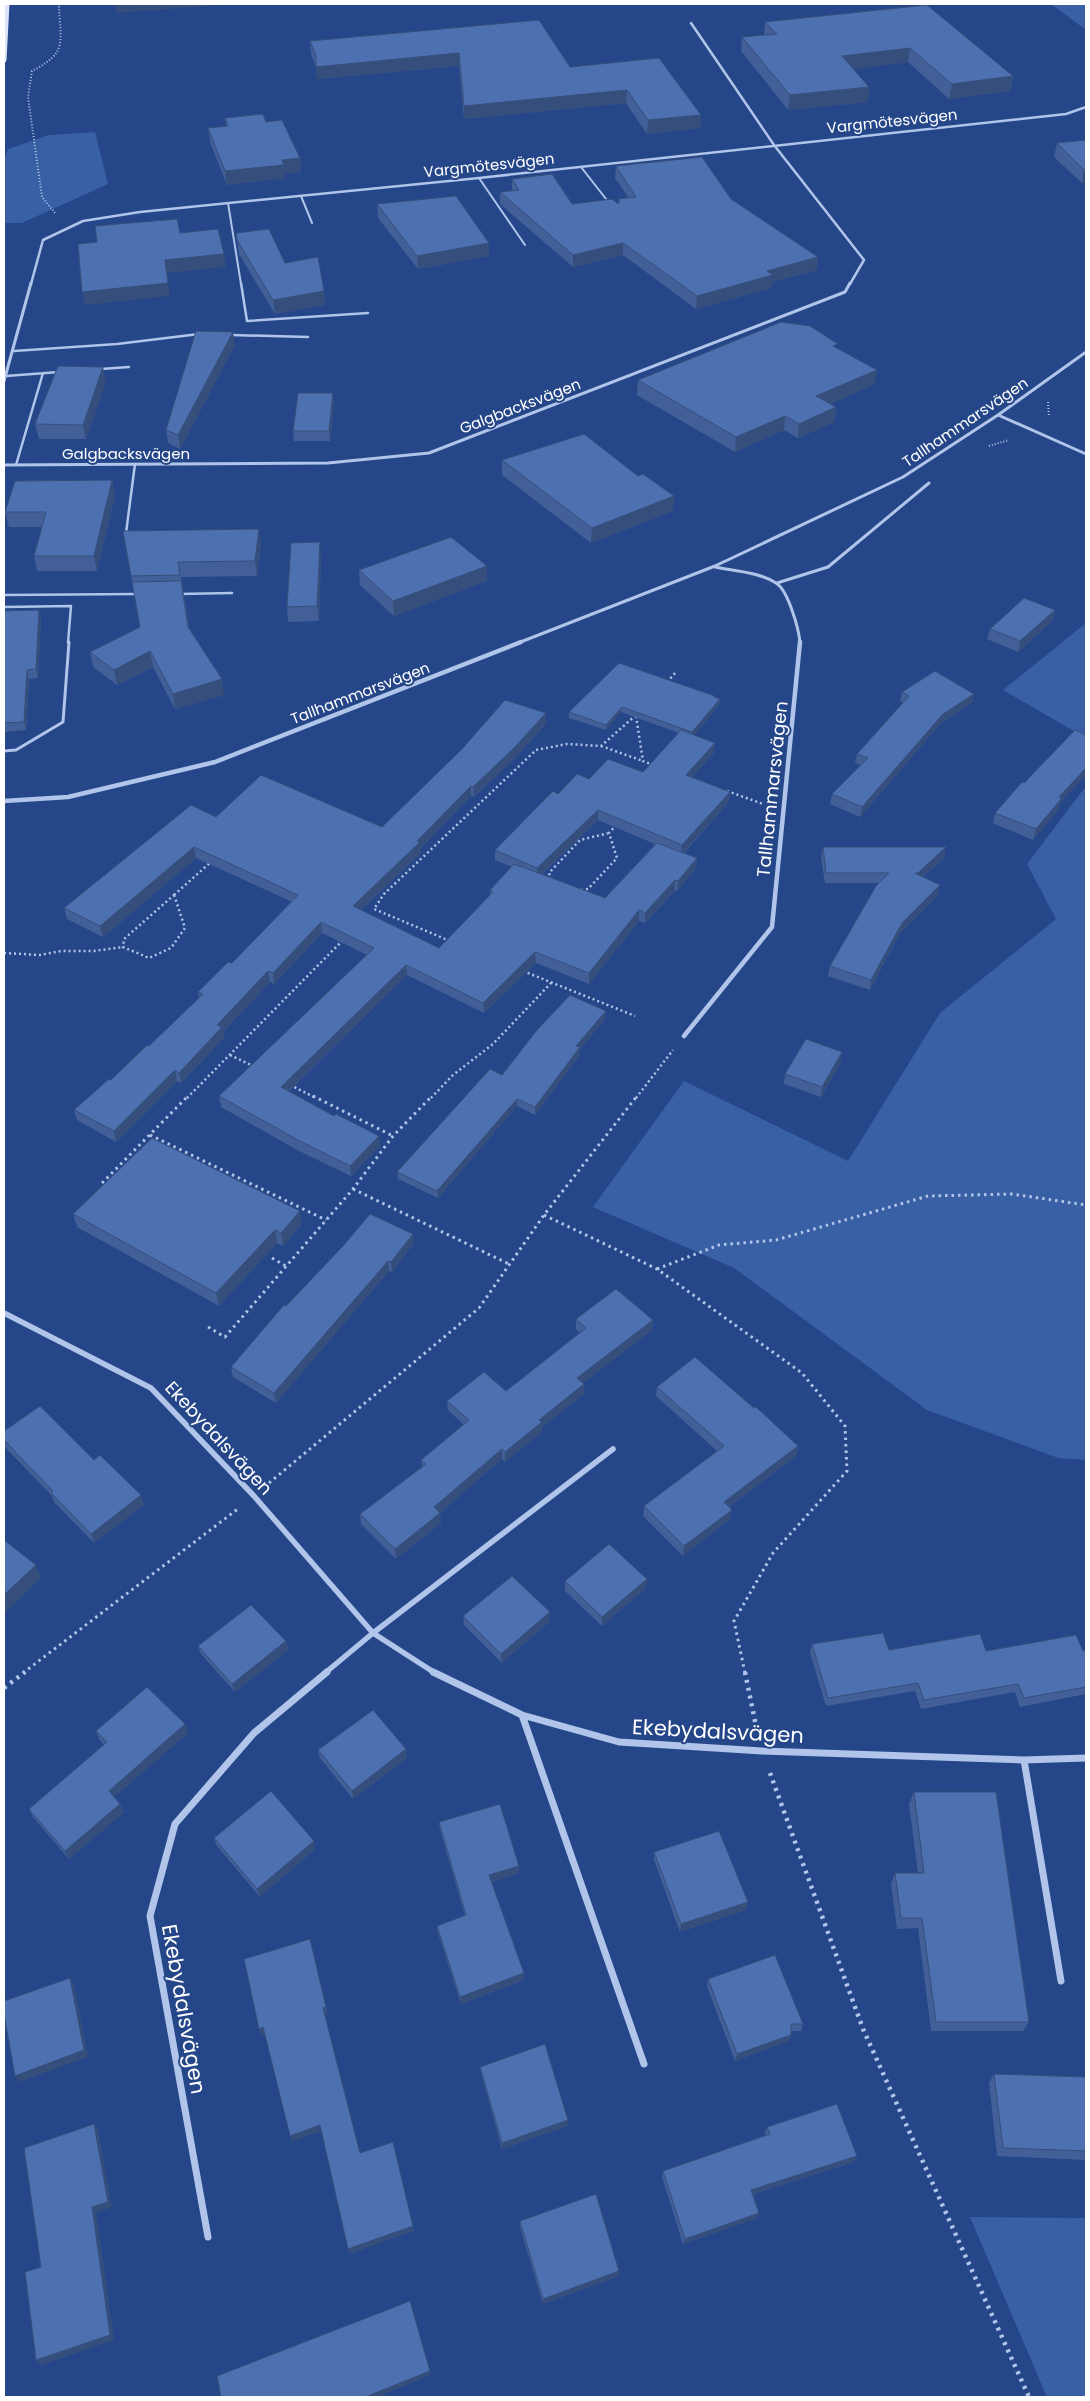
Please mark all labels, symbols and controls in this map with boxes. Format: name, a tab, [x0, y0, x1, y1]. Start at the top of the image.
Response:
street label: Vargmötesvägen	[826, 104, 958, 138]
street label: Vargmötesvägen	[423, 148, 555, 182]
street label: Tallhammarsvägen	[898, 372, 1032, 472]
street label: Galgbacksvägen	[456, 373, 584, 439]
street label: Galgbacksvägen	[62, 443, 190, 464]
street label: Tallhammarsvägen	[287, 657, 433, 729]
street label: Tallhammarsvägen	[750, 700, 794, 878]
street label: Ekebydalsvägen	[160, 1376, 278, 1500]
street label: Ekebydalsvägen	[631, 1712, 805, 1750]
street label: Ekebydalsvägen	[155, 1922, 213, 2096]

